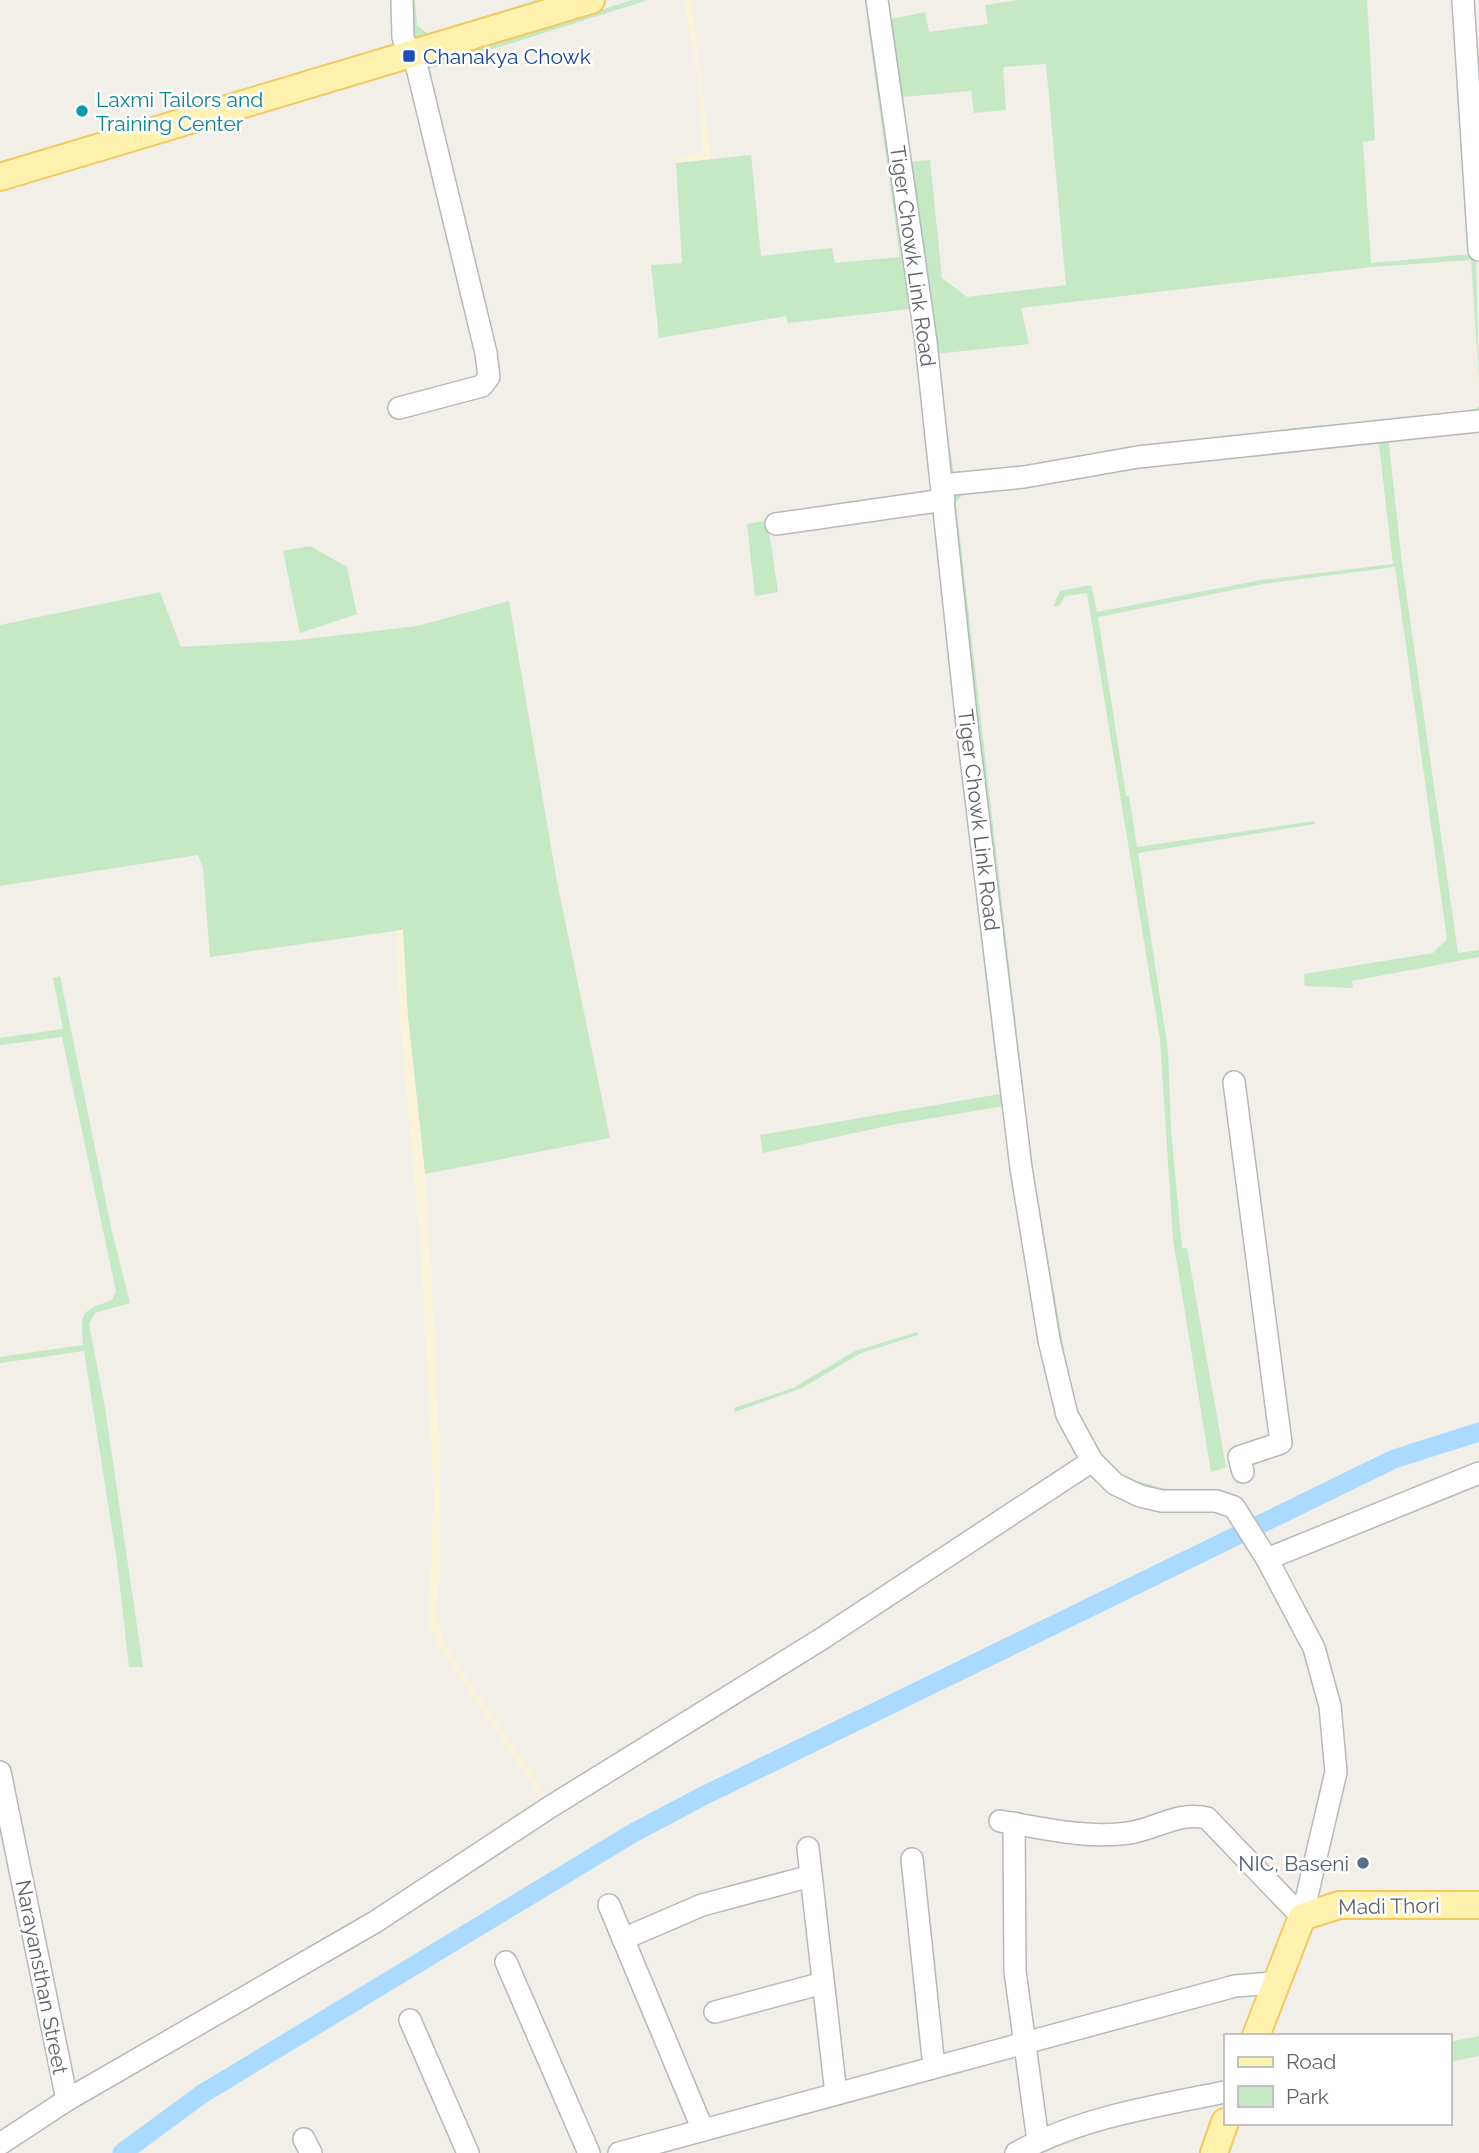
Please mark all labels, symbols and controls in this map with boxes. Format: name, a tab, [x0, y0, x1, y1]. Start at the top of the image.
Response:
place label: Chanakya Chowk	[423, 44, 591, 69]
marker: Chanakya Chowk	[401, 48, 417, 64]
place label: Laxmi Tailors and Training Center	[96, 87, 263, 136]
marker: Laxmi Tailors and Training Center	[74, 103, 90, 119]
street label: Tiger Chowk Link Road	[885, 144, 941, 368]
street label: Tiger Chowk Link Road	[953, 708, 1005, 932]
place label: NIC, Baseni	[1238, 1851, 1349, 1876]
marker: NIC, Baseni	[1355, 1855, 1371, 1871]
street label: Narayansthan Street	[11, 1878, 73, 2076]
street label: Madi Thori	[1338, 1893, 1440, 1919]
legend	[1224, 2034, 1451, 2125]
text: Road	[1286, 2049, 1336, 2074]
text: Park	[1286, 2084, 1329, 2109]

